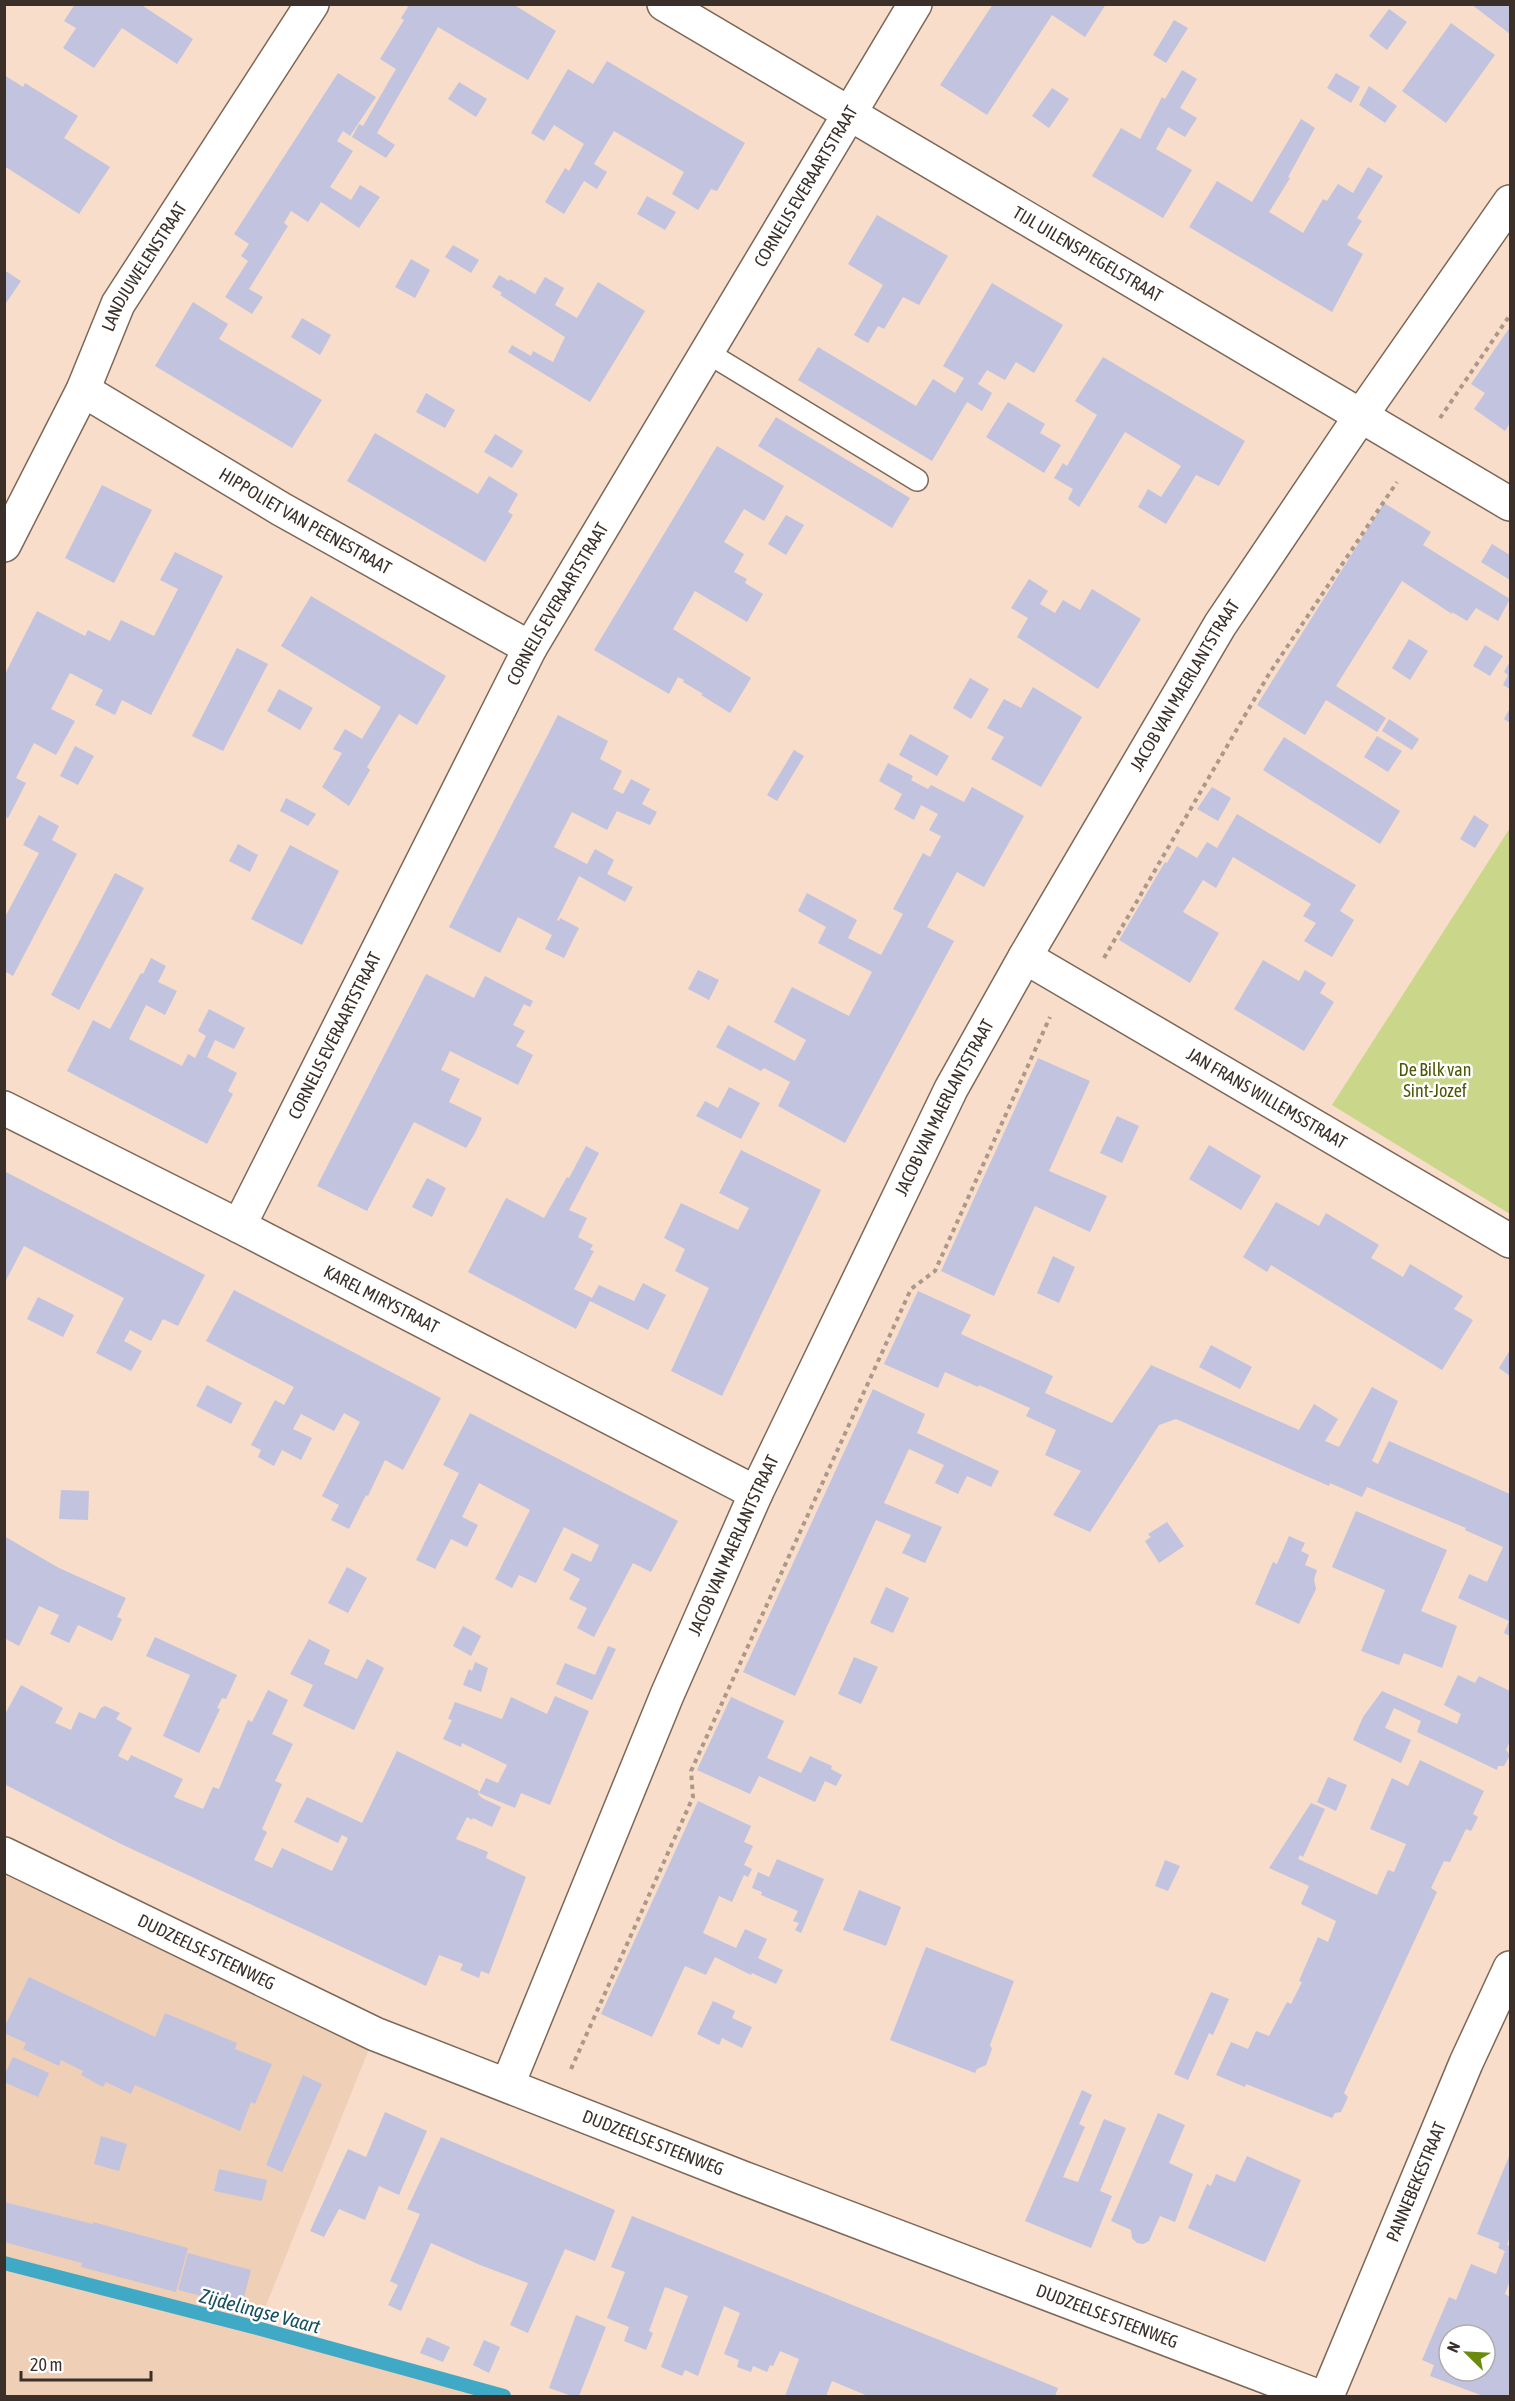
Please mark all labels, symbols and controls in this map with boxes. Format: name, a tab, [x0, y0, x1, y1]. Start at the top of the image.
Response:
street label: CORNELIS EVERAARTSTRAAT	[749, 102, 862, 271]
street label: LANDJUWELENSTRAAT	[97, 198, 191, 334]
street label: TIJL UILENSPIEGELSTRAAT	[1009, 202, 1167, 306]
street label: HIPPOLIET VAN PEENESTRAAT	[215, 463, 395, 578]
street label: CORNELIS EVERAARTSTRAAT	[502, 519, 613, 688]
street label: JACOB VAN MAERLANTSTRAAT	[1126, 596, 1244, 775]
street label: CORNELIS EVERAARTSTRAAT	[284, 948, 385, 1123]
street label: JACOB VAN MAERLANTSTRAAT	[890, 1015, 998, 1199]
street label: JAN FRANS WILLEMSSTRAAT	[1183, 1043, 1351, 1153]
park label: De Bilk van Sint-Jozef	[1399, 1059, 1471, 1101]
street label: KAREL MIRYSTRAAT	[320, 1261, 443, 1337]
street label: JACOB VAN MAERLANTSTRAAT	[684, 1451, 783, 1639]
street label: DUDZEELSE STEENWEG	[134, 1910, 279, 1994]
street label: DUDZEELSE STEENWEG	[579, 2105, 727, 2180]
street label: PANNEBEKESTRAAT	[1382, 2119, 1450, 2245]
street label: DUDZEELSE STEENWEG	[1033, 2279, 1181, 2352]
water label: Zijdelingse Vaart	[197, 2283, 323, 2338]
north arrow	[1437, 2323, 1497, 2383]
text: N	[1443, 2339, 1463, 2355]
scale bar	[21, 2344, 152, 2382]
text: 20 m	[30, 2354, 62, 2375]

